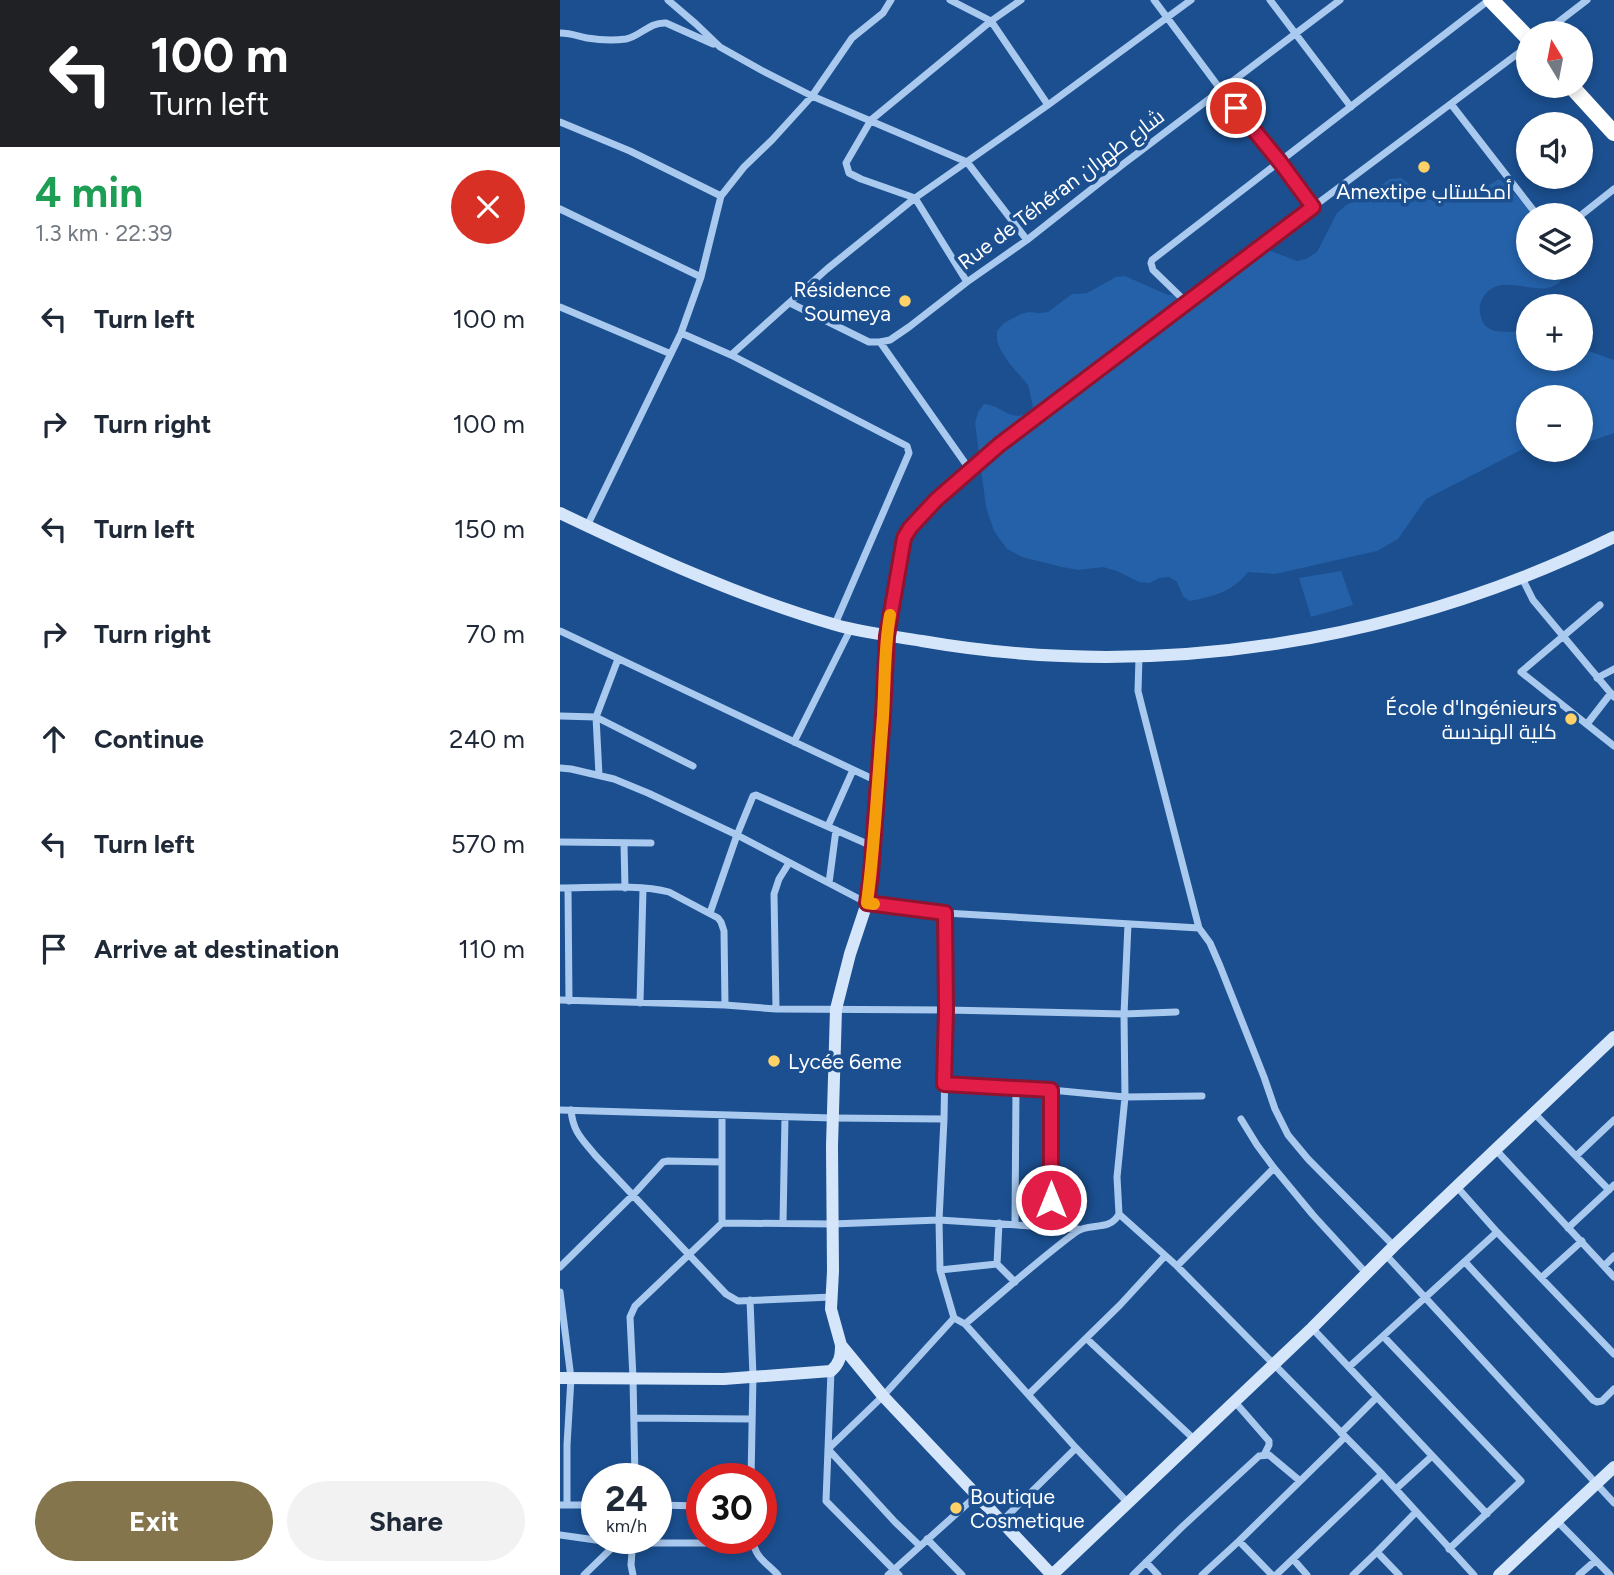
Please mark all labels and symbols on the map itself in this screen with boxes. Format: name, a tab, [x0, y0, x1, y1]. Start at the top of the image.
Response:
north arrow	[1516, 21, 1592, 98]
pin	[1206, 78, 1266, 138]
street label: Rue de Téhéran شارع طهران	[953, 103, 1170, 276]
marker: Amextipe أمكستاب	[1416, 159, 1432, 175]
place label: Amextipe أمكستاب	[1336, 179, 1512, 204]
place label: Résidence Soumeya	[793, 277, 891, 326]
marker: Résidence Soumeya	[897, 293, 913, 309]
place label: École d'Ingénieurs كلية الهندسة	[1385, 695, 1557, 745]
marker: École d'Ingénieurs كلية الهندسة	[1563, 711, 1579, 727]
place label: Lycée 6eme	[788, 1049, 902, 1074]
marker: Lycée 6eme	[766, 1053, 782, 1069]
position arrow	[1014, 1163, 1088, 1237]
speed limit sign: 30	[686, 1463, 777, 1554]
place label: Boutique Cosmetique	[970, 1484, 1085, 1533]
marker: Boutique Cosmetique	[948, 1500, 964, 1516]

